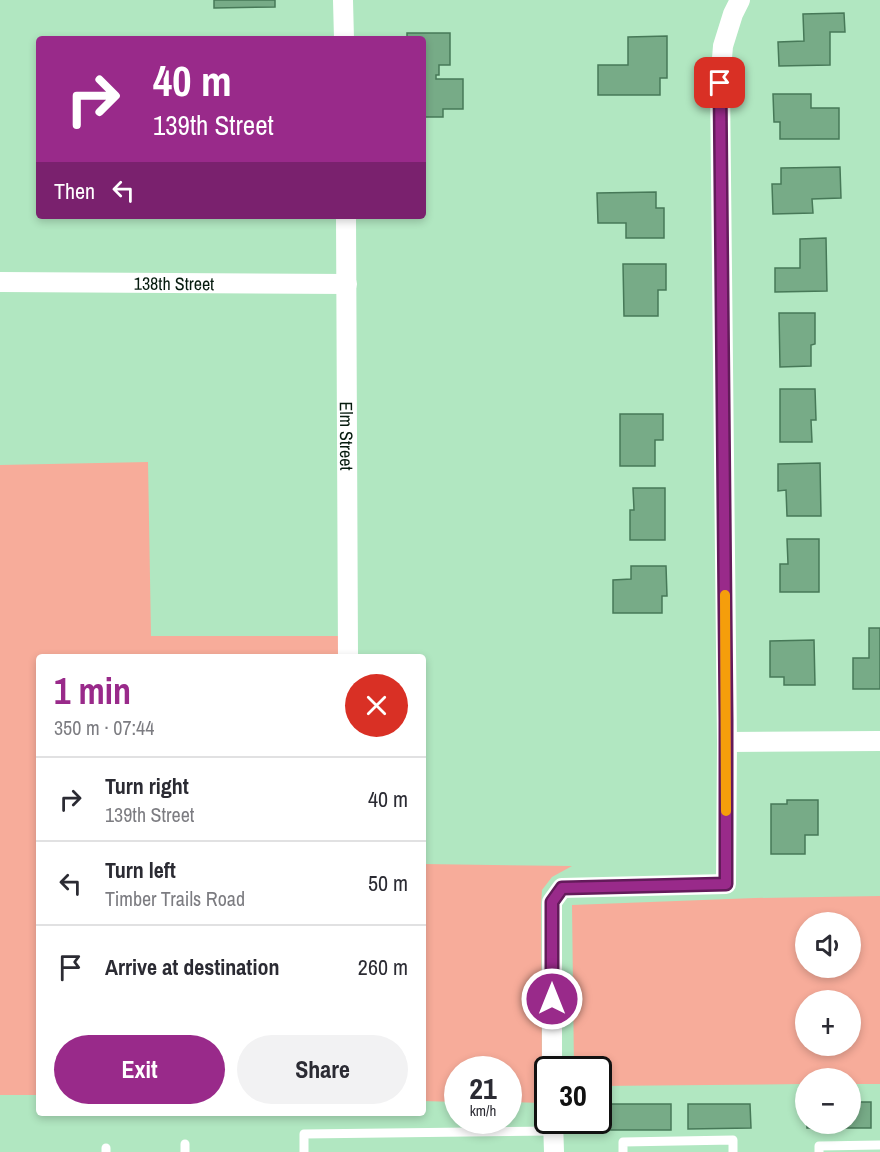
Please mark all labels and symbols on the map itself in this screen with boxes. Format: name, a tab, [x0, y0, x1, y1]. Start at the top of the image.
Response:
pin	[694, 57, 745, 108]
street label: 138th Street	[134, 270, 214, 296]
street label: Elm Street	[334, 401, 360, 471]
position arrow	[520, 967, 584, 1031]
speed limit sign: 30	[534, 1056, 612, 1134]

